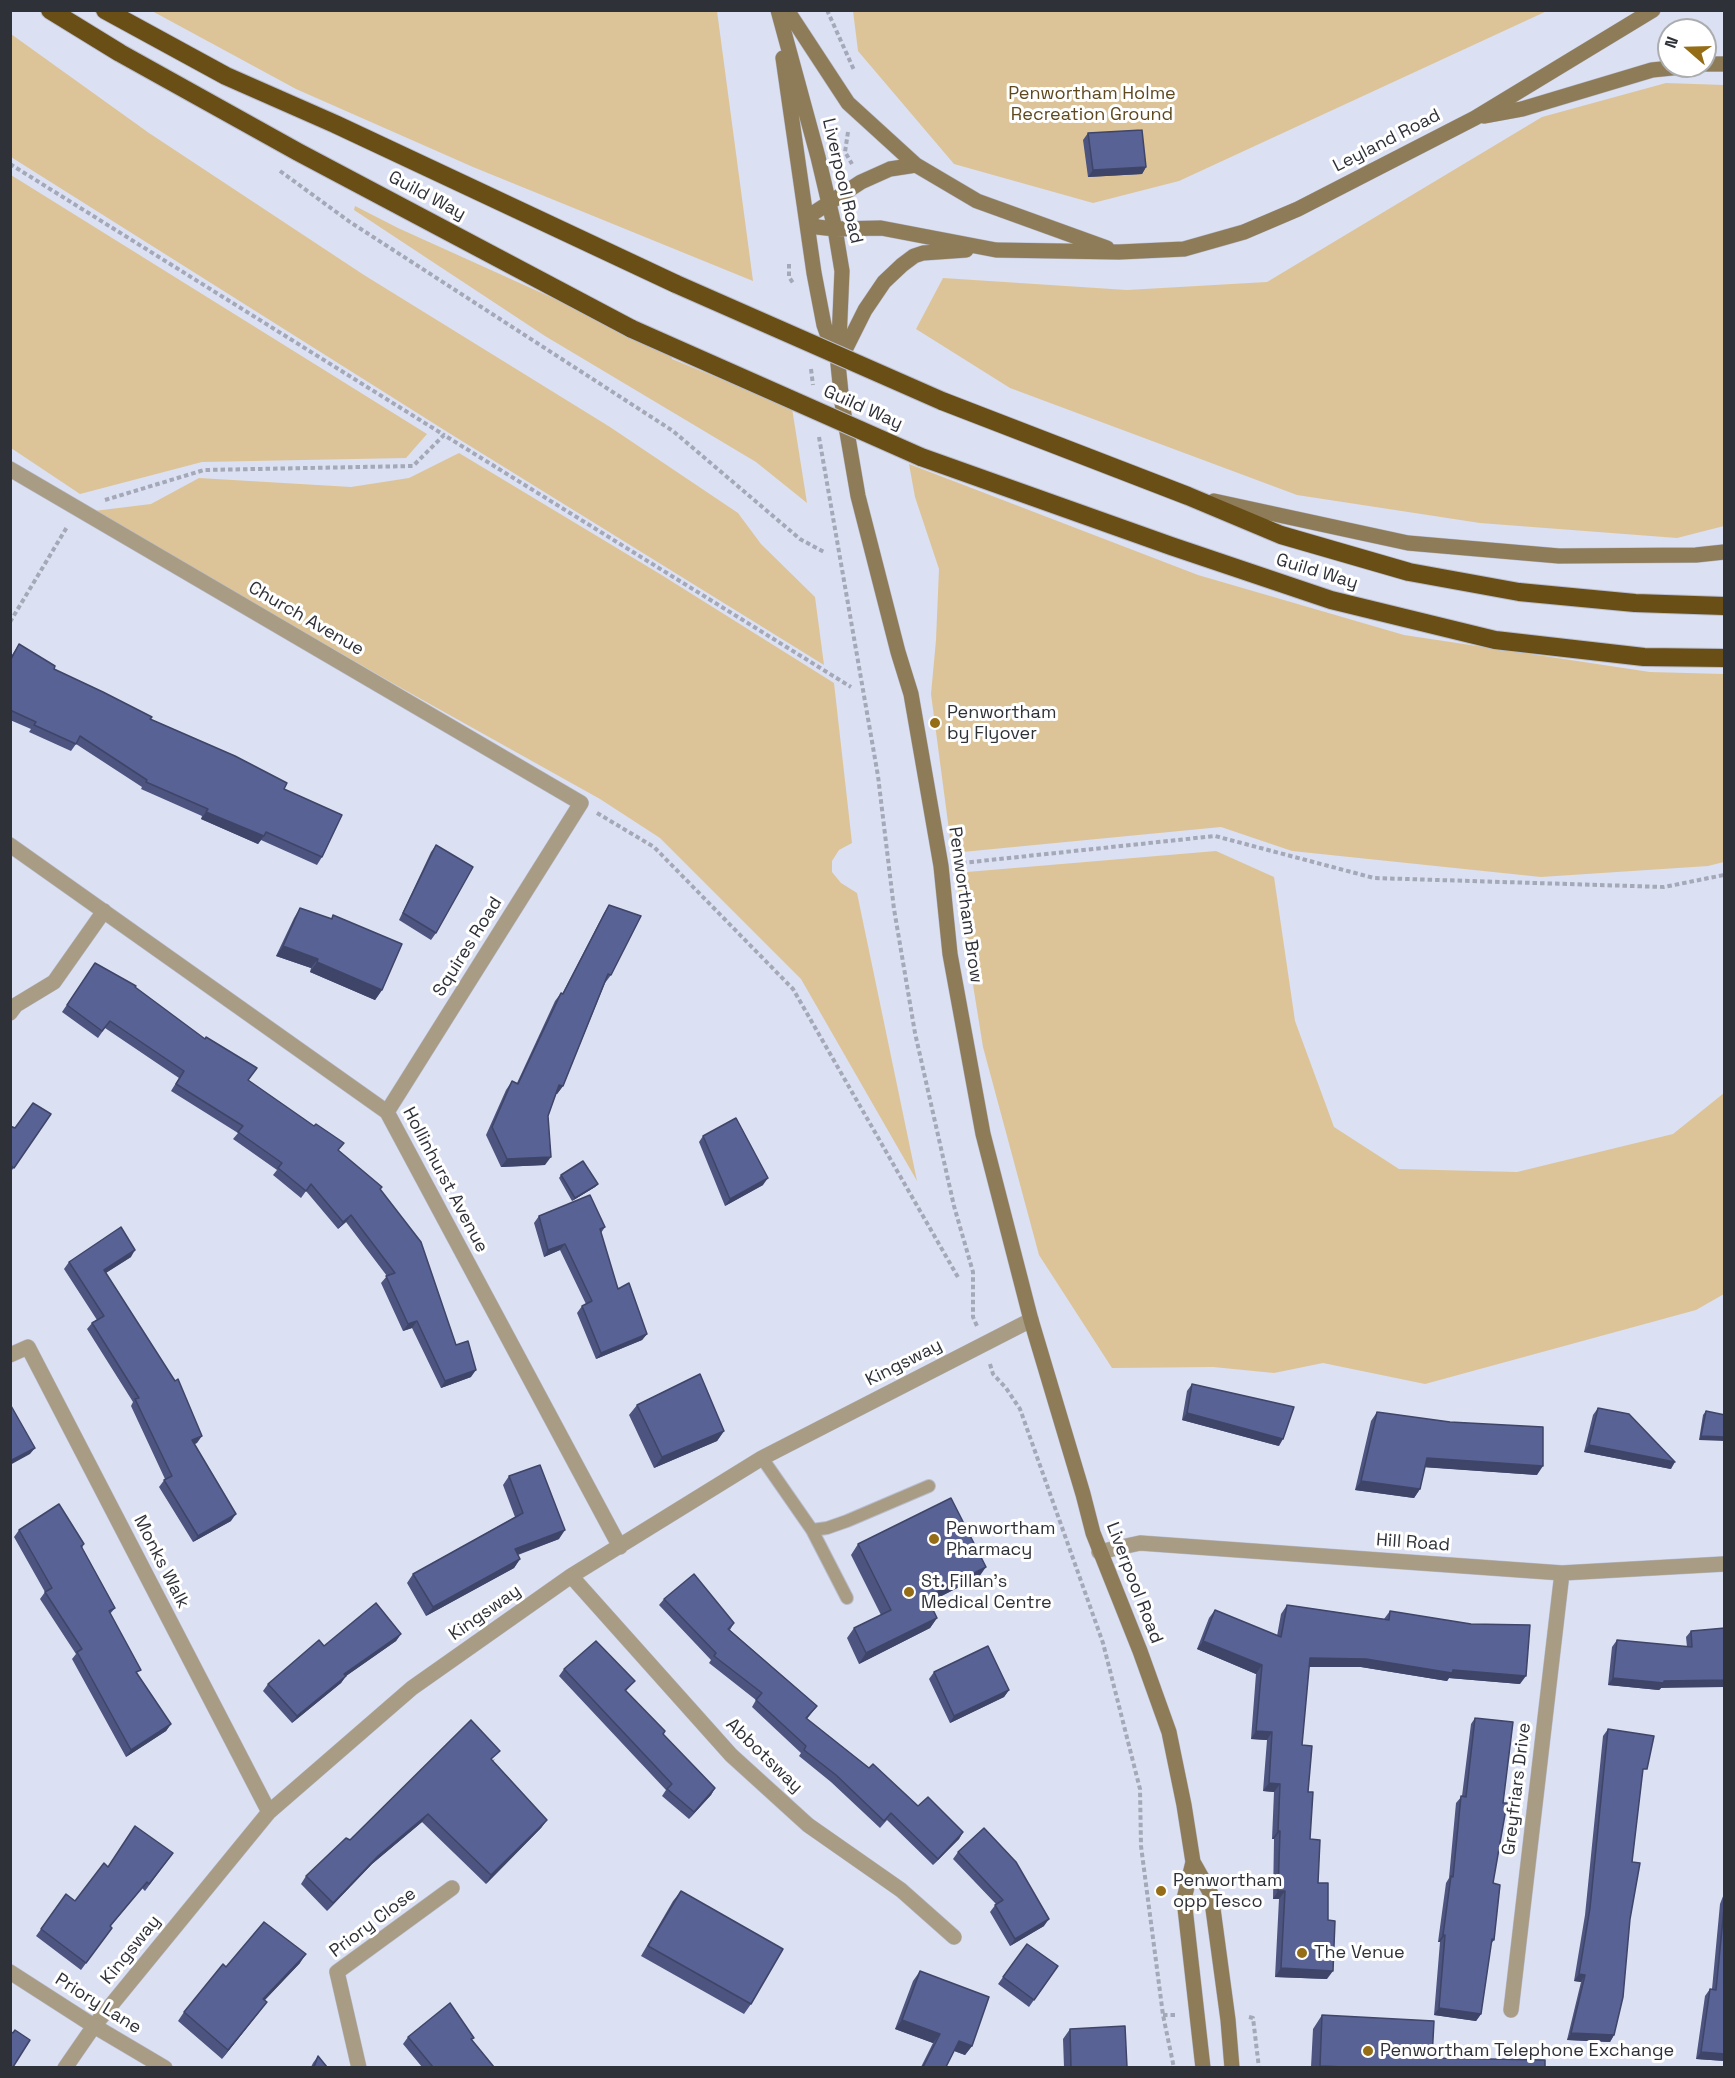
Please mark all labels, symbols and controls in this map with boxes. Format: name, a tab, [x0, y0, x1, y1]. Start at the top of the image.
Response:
north arrow	[1657, 18, 1717, 78]
text: N	[1660, 34, 1683, 51]
park label: Penwortham Holme Recreation Ground	[1008, 83, 1176, 125]
street label: Leyland Road	[1330, 105, 1444, 177]
street label: Liverpool Road	[817, 116, 867, 246]
street label: Guild Way	[385, 167, 469, 225]
street label: Guild Way	[820, 381, 906, 435]
street label: Guild Way	[1273, 549, 1361, 595]
street label: Church Avenue	[244, 577, 368, 661]
place label: Penwortham by Flyover	[947, 702, 1056, 744]
marker: Penwortham by Flyover	[928, 716, 942, 730]
street label: Penwortham Brow	[943, 825, 987, 985]
street label: Squires Road	[429, 893, 507, 1001]
street label: Hollinhurst Avenue	[398, 1104, 492, 1256]
street label: Kingsway	[862, 1335, 946, 1391]
street label: Monks Walk	[128, 1512, 194, 1612]
place label: Penwortham Pharmacy	[946, 1518, 1055, 1561]
street label: Liverpool Road	[1101, 1519, 1167, 1647]
street label: Hill Road	[1375, 1530, 1451, 1556]
marker: Penwortham Pharmacy	[927, 1532, 941, 1546]
place label: St. Fillan's Medical Centre	[921, 1571, 1052, 1614]
street label: Kingsway	[445, 1580, 525, 1646]
marker: St. Fillan's Medical Centre	[902, 1585, 916, 1599]
street label: Abbotsway	[721, 1714, 807, 1798]
street label: Greyfriars Drive	[1498, 1722, 1536, 1856]
place label: Penwortham opp Tesco	[1173, 1870, 1282, 1912]
street label: Priory Close	[325, 1883, 421, 1963]
marker: Penwortham opp Tesco	[1154, 1884, 1168, 1898]
street label: Kingsway	[97, 1911, 165, 1989]
place label: The Venue	[1314, 1942, 1405, 1964]
marker: The Venue	[1295, 1946, 1309, 1960]
street label: Priory Lane	[51, 1969, 145, 2039]
place label: Penwortham Telephone Exchange	[1380, 2040, 1674, 2062]
marker: Penwortham Telephone Exchange	[1361, 2044, 1375, 2058]

